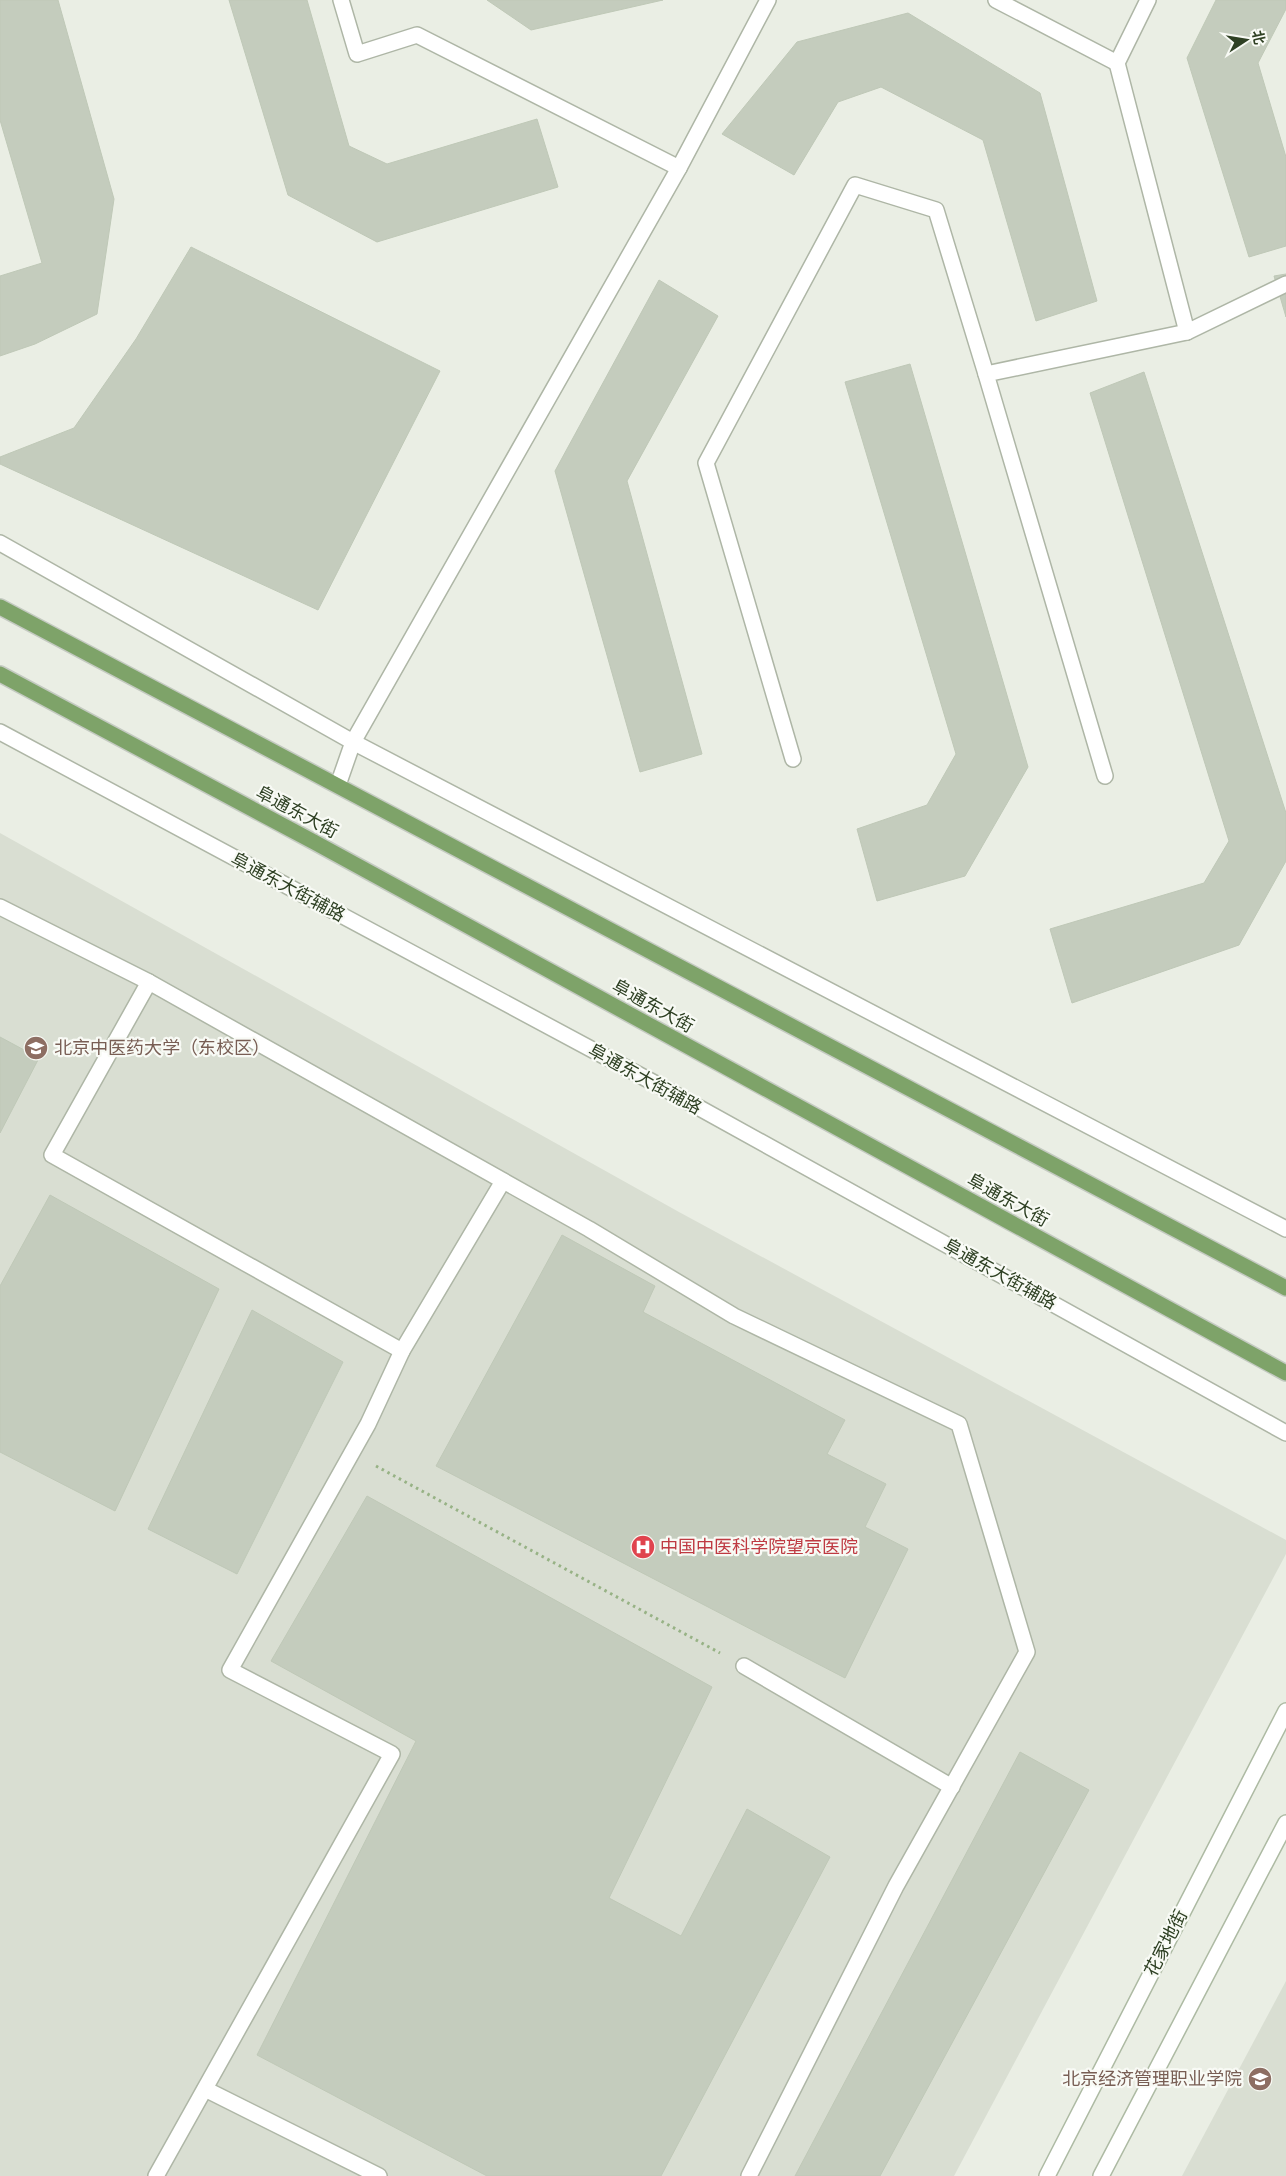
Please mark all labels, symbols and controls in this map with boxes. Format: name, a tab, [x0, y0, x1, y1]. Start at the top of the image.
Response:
north arrow	[1221, 15, 1271, 65]
text: 北	[1248, 28, 1270, 46]
street label: 阜通东大街	[252, 779, 343, 843]
street label: 阜通东大街辅路	[227, 846, 350, 926]
street label: 阜通东大街	[608, 973, 699, 1037]
school or university icon: 北京中医药大学（东校区）	[23, 1035, 49, 1061]
place label: 北京中医药大学（东校区）	[54, 1035, 270, 1059]
street label: 阜通东大街辅路	[585, 1037, 706, 1119]
street label: 阜通东大街	[963, 1167, 1054, 1231]
street label: 阜通东大街辅路	[940, 1232, 1061, 1314]
hospital icon: 中国中医科学院望京医院	[630, 1534, 656, 1560]
place label: 中国中医科学院望京医院	[660, 1534, 858, 1558]
street label: 花家地街	[1138, 1905, 1192, 1980]
place label: 北京经济管理职业学院	[1062, 2066, 1242, 2090]
school or university icon: 北京经济管理职业学院	[1247, 2066, 1273, 2092]

